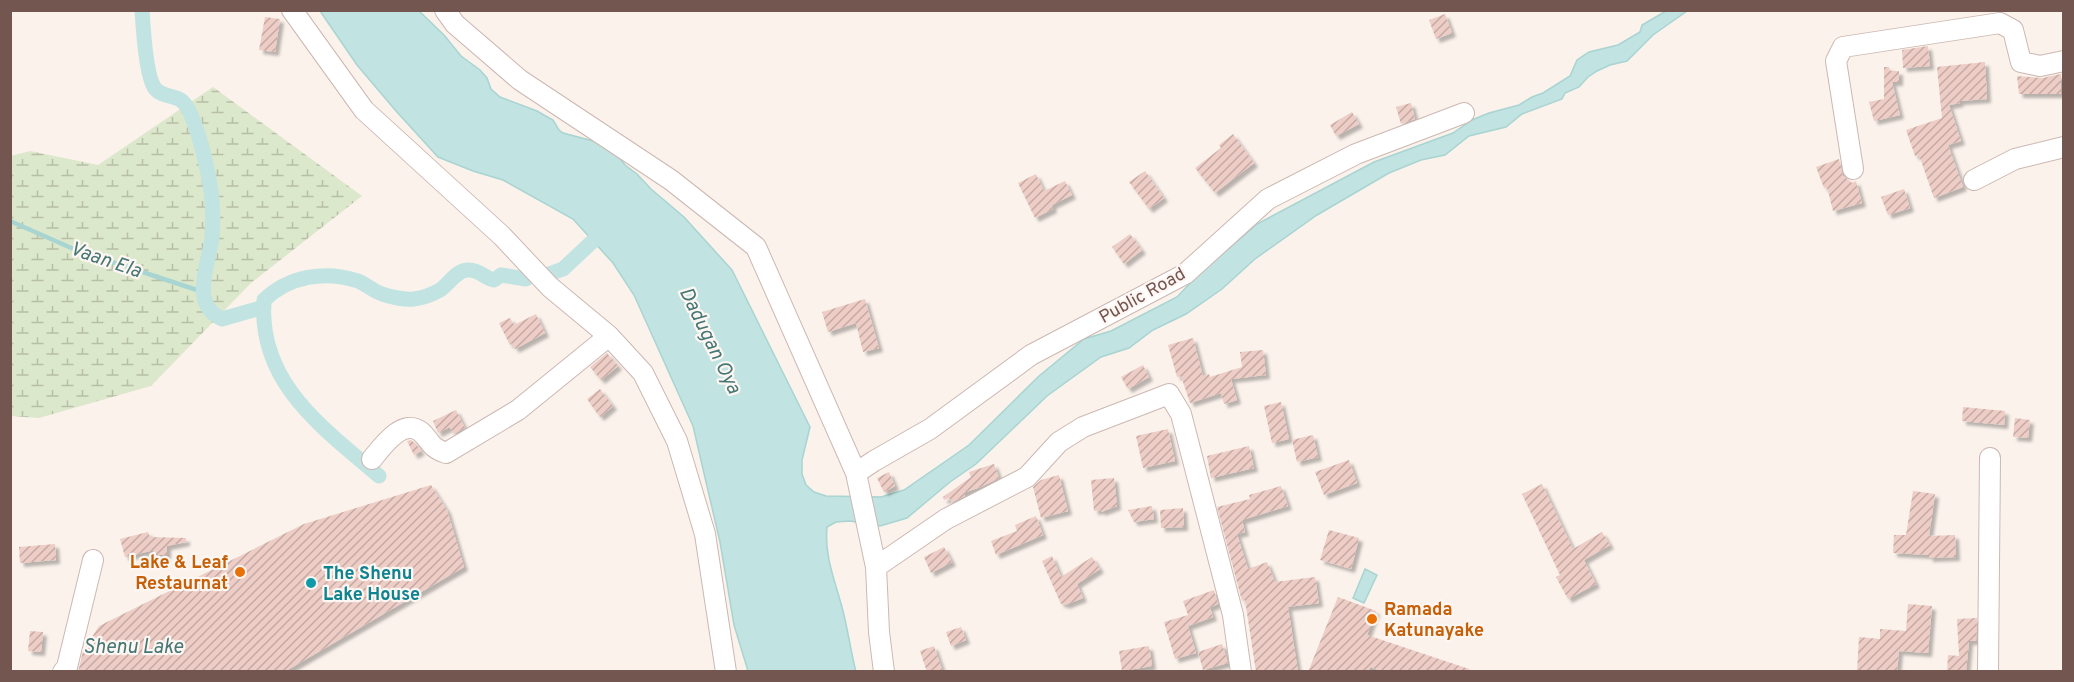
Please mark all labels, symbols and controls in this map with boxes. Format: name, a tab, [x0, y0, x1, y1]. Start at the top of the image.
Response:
water label: Vaan Ela	[66, 237, 145, 285]
street label: Public Road	[1095, 263, 1190, 330]
water label: Dadugan Oya	[672, 283, 747, 399]
place label: Lake & Leaf Restaurnat	[130, 552, 228, 596]
place label: The Shenu Lake House	[323, 563, 420, 607]
marker: Lake & Leaf Restaurnat	[233, 565, 247, 579]
marker: The Shenu Lake House	[304, 576, 318, 590]
place label: Ramada Katunayake	[1384, 599, 1484, 643]
marker: Ramada Katunayake	[1365, 612, 1379, 626]
water label: Shenu Lake	[83, 635, 184, 661]

